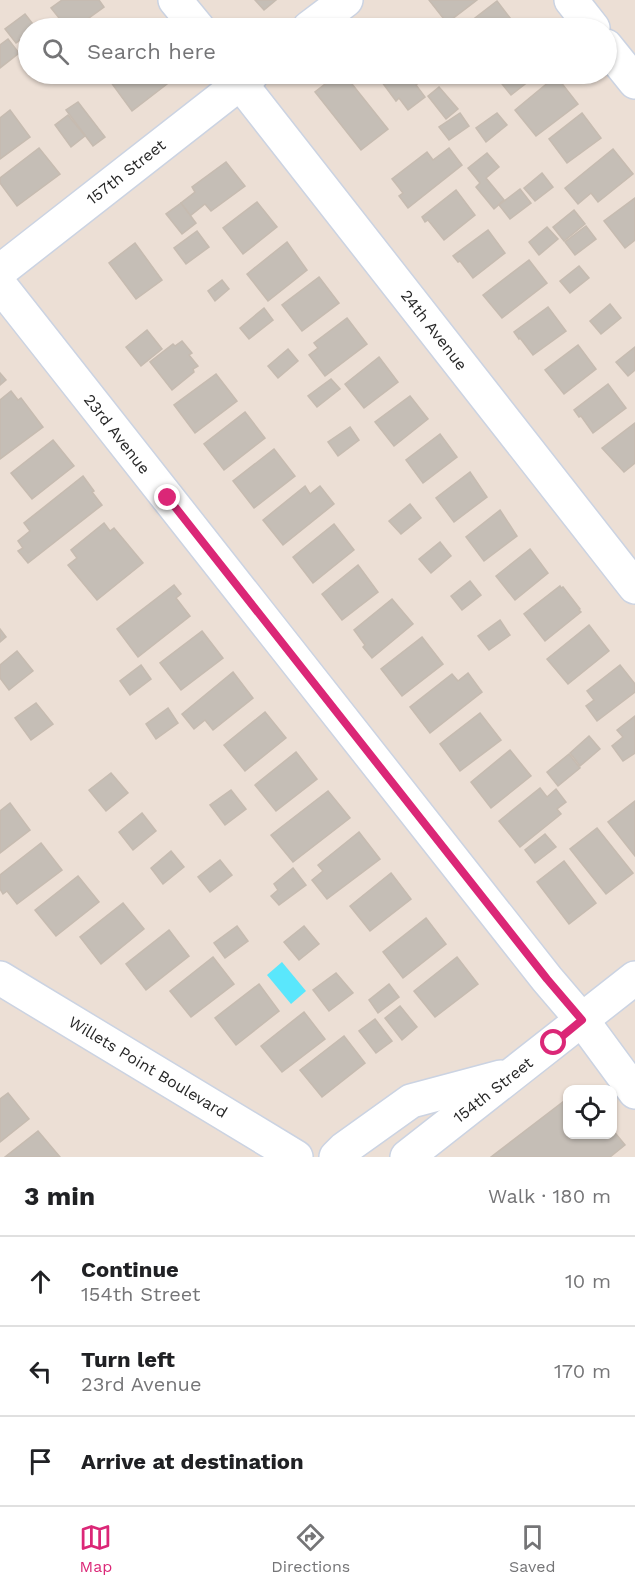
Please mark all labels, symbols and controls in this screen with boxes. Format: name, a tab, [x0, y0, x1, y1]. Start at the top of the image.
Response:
search box	[18, 18, 617, 84]
icon: search	[39, 35, 72, 68]
text: Search here	[87, 39, 216, 64]
street label: 157th Street	[83, 135, 169, 209]
street label: 24th Avenue	[397, 286, 471, 374]
street label: 23rd Avenue	[80, 390, 154, 478]
route end	[154, 484, 180, 510]
street label: Willets Point Boulevard	[65, 1012, 231, 1122]
route start	[540, 1029, 566, 1055]
street label: 154th Street	[449, 1053, 537, 1127]
map controls	[563, 1085, 617, 1139]
button: locate	[563, 1085, 617, 1139]
text: 3 min	[24, 1181, 95, 1211]
text: Walk · 180 m	[488, 1184, 611, 1208]
text: Continue	[81, 1257, 179, 1282]
icon: ahead	[24, 1265, 57, 1298]
text: 10 m	[565, 1269, 611, 1293]
text: 154th Street	[81, 1282, 200, 1306]
text: Turn left	[81, 1347, 175, 1372]
icon: left	[24, 1355, 57, 1388]
text: 170 m	[554, 1359, 611, 1383]
text: 23rd Avenue	[81, 1372, 201, 1396]
icon: arrive	[24, 1445, 57, 1478]
text: Arrive at destination	[81, 1449, 304, 1474]
tab: Map	[79, 1521, 112, 1576]
tab: Directions	[271, 1521, 350, 1576]
tab: Saved	[509, 1521, 556, 1576]

